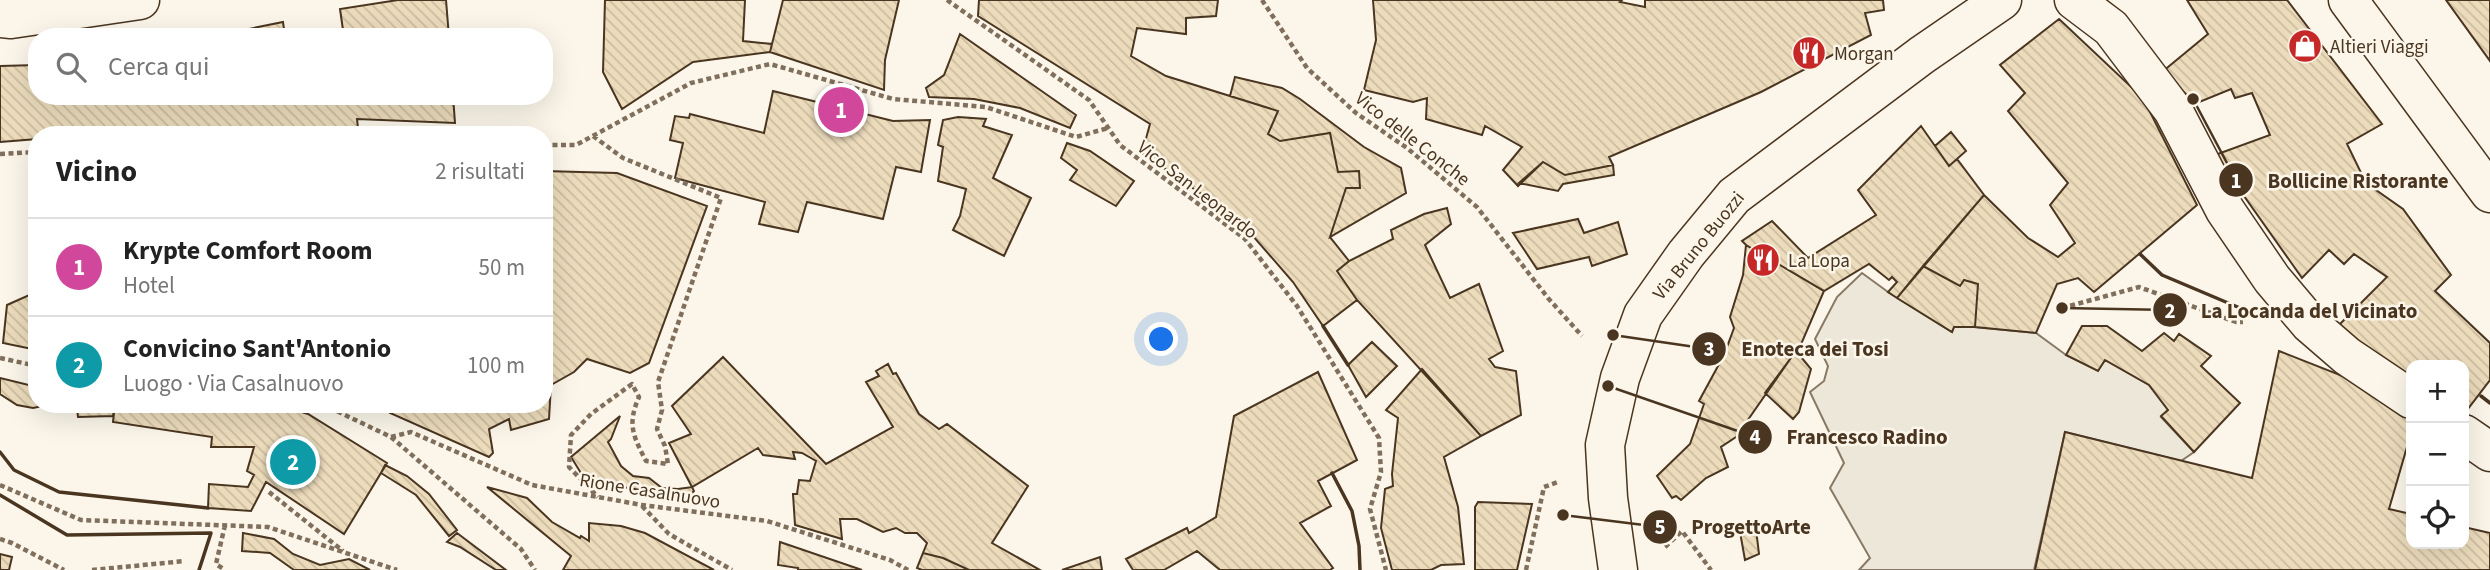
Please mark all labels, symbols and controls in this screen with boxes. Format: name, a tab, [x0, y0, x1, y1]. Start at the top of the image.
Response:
shop icon: Altieri Viaggi	[2286, 27, 2324, 65]
search box	[28, 28, 553, 105]
restaurant icon: Morgan	[1790, 34, 1828, 72]
place label: Altieri Viaggi	[2330, 34, 2429, 61]
place label: Morgan	[1834, 41, 1894, 68]
icon: search	[52, 48, 90, 86]
text: Cerca qui	[108, 48, 209, 85]
pin: 1	[818, 84, 864, 136]
street label: Vico delle Conche	[1349, 86, 1475, 193]
street label: Vico San Leonardo	[1131, 134, 1263, 246]
text: Vicino	[56, 150, 137, 193]
text: 2 risultati	[435, 155, 525, 188]
callout: Bollicine Ristorante	[2218, 159, 2462, 201]
text: 1	[2230, 166, 2242, 196]
text: Bollicine Ristorante	[2267, 166, 2449, 196]
street label: Via Bruno Buozzi	[1647, 186, 1751, 306]
text: Krypte Comfort Room	[123, 232, 373, 269]
restaurant icon: La Lopa	[1744, 241, 1782, 279]
place label: La Lopa	[1788, 248, 1850, 275]
text: 1	[73, 251, 85, 284]
text: 50 m	[478, 251, 525, 284]
text: Hotel	[123, 269, 175, 302]
callout: La Locanda del Vicinato	[2152, 289, 2432, 331]
text: 2	[2164, 296, 2176, 326]
text: La Locanda del Vicinato	[2201, 296, 2417, 326]
your location	[1144, 322, 1178, 356]
callout: Enoteca dei Tosi	[1692, 328, 1903, 370]
text: Convicino Sant'Antonio	[123, 330, 391, 367]
text: 3	[1703, 334, 1715, 364]
text: Enoteca dei Tosi	[1741, 334, 1889, 364]
text: 2	[73, 349, 85, 382]
text: 100 m	[467, 349, 525, 382]
map controls	[2406, 360, 2469, 549]
button: +	[2406, 360, 2469, 423]
text: Luogo · Via Casalnuovo	[123, 367, 344, 400]
callout: Francesco Radino	[1737, 416, 1962, 458]
text: 4	[1749, 422, 1761, 452]
text: Francesco Radino	[1786, 422, 1948, 452]
button: −	[2406, 423, 2469, 486]
pin: 2	[270, 436, 316, 488]
street label: Rione Casalnuovo	[577, 467, 722, 516]
button: locate	[2406, 486, 2469, 549]
callout: ProgettoArte	[1642, 506, 1825, 548]
text: 5	[1654, 512, 1666, 542]
text: ProgettoArte	[1691, 512, 1811, 542]

